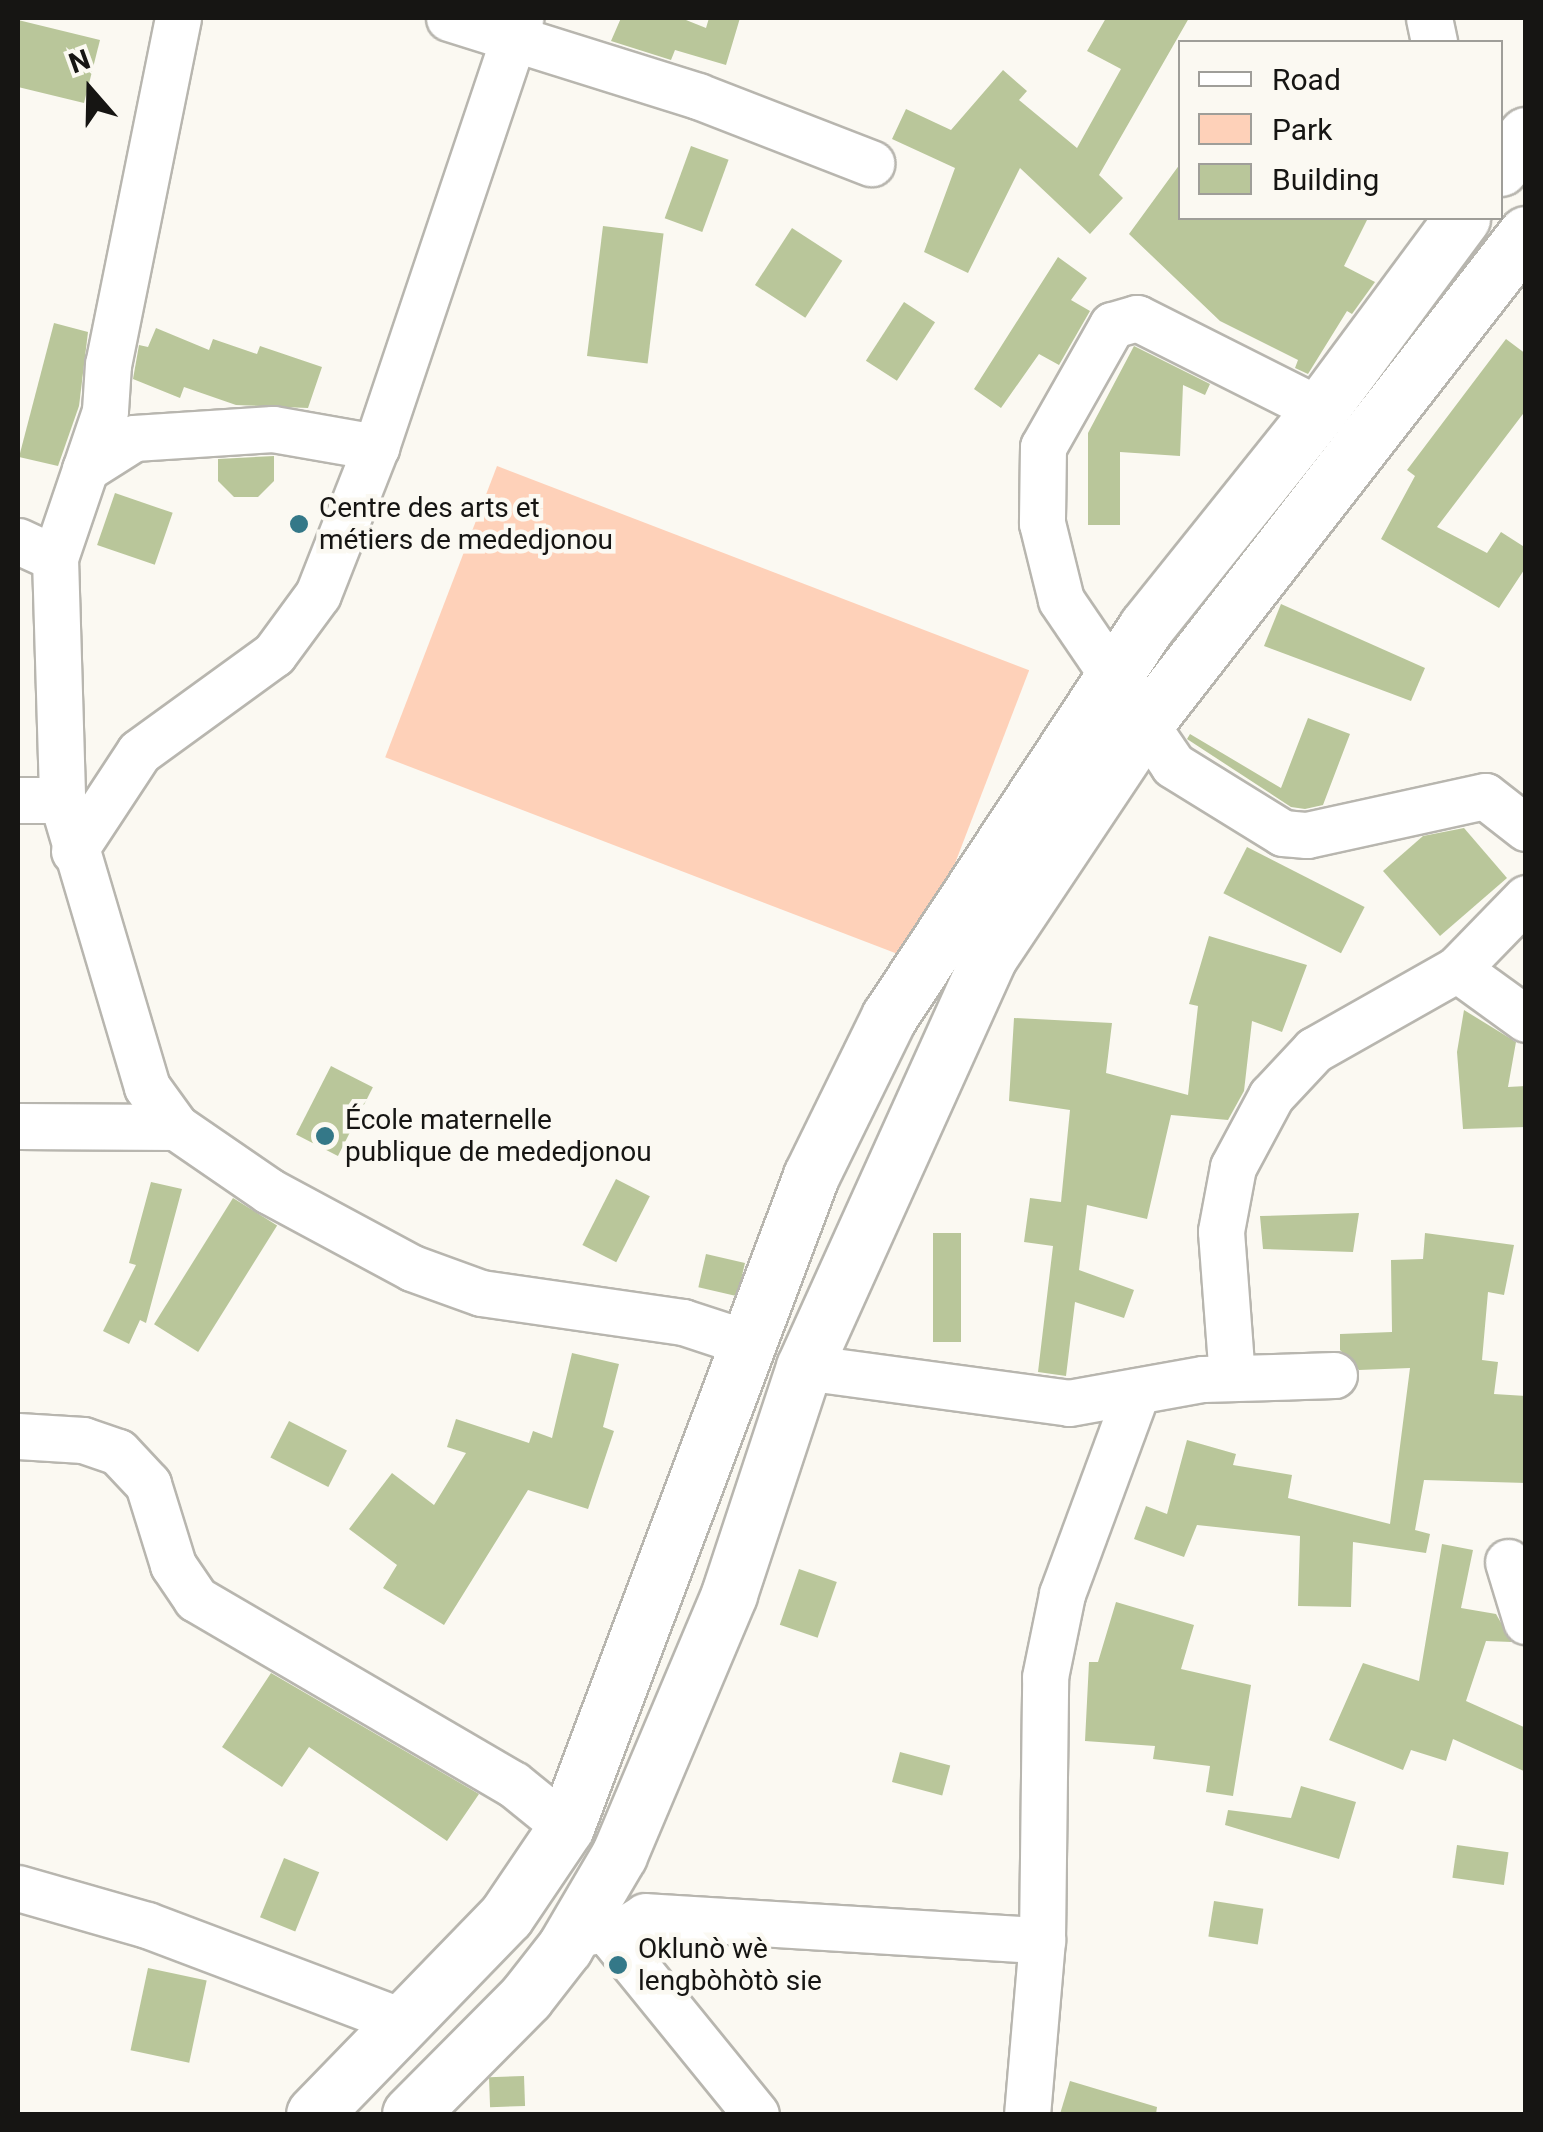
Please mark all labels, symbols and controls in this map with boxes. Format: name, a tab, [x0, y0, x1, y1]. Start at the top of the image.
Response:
north arrow	[40, 40, 140, 140]
legend	[1178, 40, 1503, 220]
text: N	[65, 42, 94, 80]
text: Road	[1272, 62, 1341, 97]
text: Park	[1272, 112, 1332, 147]
text: Building	[1272, 162, 1379, 197]
place label: Centre des arts et métiers de mededjonou	[319, 491, 613, 557]
marker: Centre des arts et métiers de mededjonou	[288, 513, 310, 535]
place label: École maternelle publique de mededjonou	[345, 1103, 652, 1169]
marker: École maternelle publique de mededjonou	[314, 1125, 336, 1147]
place label: Oklunò wè lengbòhòtò sie	[638, 1932, 822, 1998]
marker: Oklunò wè lengbòhòtò sie	[607, 1954, 629, 1976]

